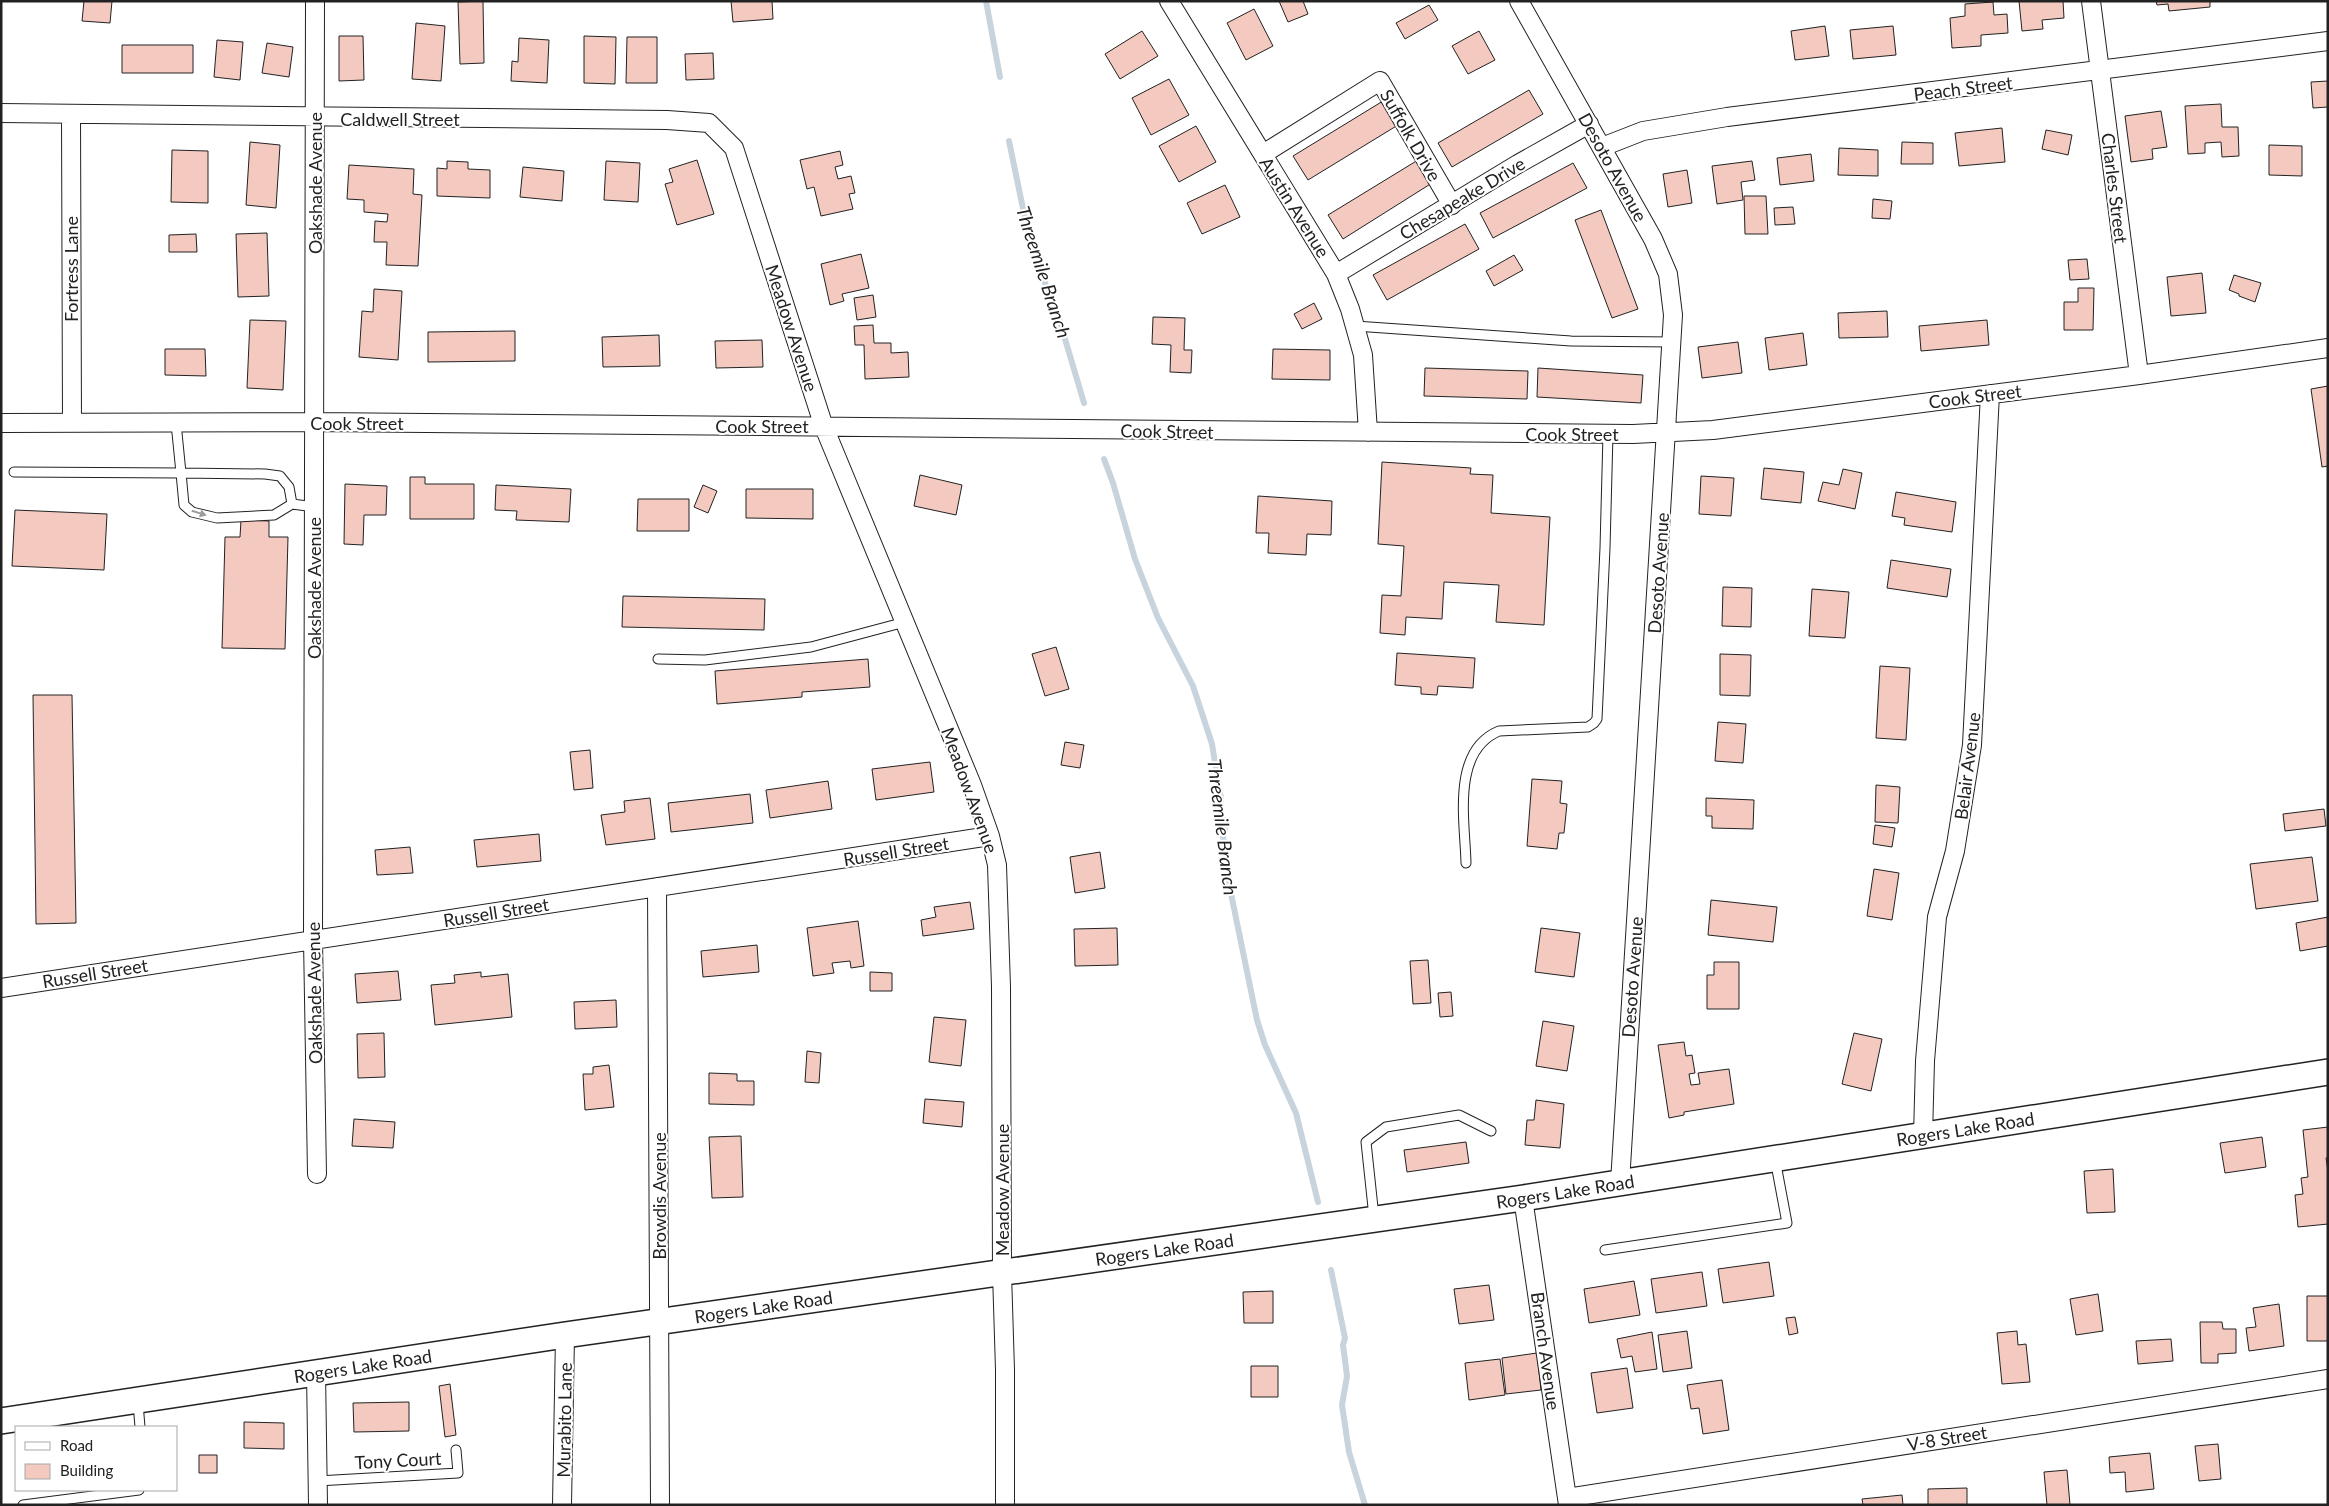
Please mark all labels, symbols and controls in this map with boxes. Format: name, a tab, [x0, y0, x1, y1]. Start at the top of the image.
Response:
street label: Peach Street	[1912, 71, 2014, 105]
street label: Suffolk Drive	[1376, 85, 1446, 185]
street label: Caldwell Street	[340, 108, 460, 130]
street label: Desoto Avenue	[1574, 109, 1652, 225]
street label: Oakshade Avenue	[304, 112, 326, 254]
street label: Charles Street	[2097, 132, 2133, 245]
street label: Chesapeake Drive	[1395, 152, 1529, 244]
street label: Austin Avenue	[1255, 153, 1335, 261]
water label: Threemile Branch	[1012, 203, 1076, 341]
street label: Fortress Lane	[60, 216, 82, 322]
street label: Meadow Avenue	[761, 262, 823, 394]
street label: Cook Street	[1927, 379, 2023, 413]
street label: Cook Street	[310, 412, 404, 434]
street label: Cook Street	[715, 415, 809, 437]
street label: Cook Street	[1120, 419, 1214, 443]
street label: Cook Street	[1525, 423, 1619, 445]
one-way arrow	[191, 509, 206, 517]
street label: Desoto Avenue	[1643, 512, 1673, 634]
street label: Oakshade Avenue	[303, 517, 325, 659]
street label: Belair Avenue	[1949, 711, 1985, 821]
street label: Meadow Avenue	[937, 724, 1003, 856]
water label: Threemile Branch	[1203, 757, 1243, 897]
street label: Russell Street	[842, 832, 951, 870]
street label: Russell Street	[442, 893, 551, 931]
street label: Desoto Avenue	[1617, 916, 1647, 1038]
street label: Oakshade Avenue	[302, 922, 326, 1064]
street label: Russell Street	[41, 954, 150, 992]
street label: Rogers Lake Road	[1895, 1107, 2036, 1150]
street label: Meadow Avenue	[991, 1124, 1013, 1256]
street label: Browdis Avenue	[648, 1132, 670, 1260]
street label: Rogers Lake Road	[1495, 1170, 1636, 1213]
street label: Rogers Lake Road	[1094, 1229, 1235, 1270]
street label: Rogers Lake Road	[693, 1286, 834, 1327]
street label: Branch Avenue	[1527, 1291, 1565, 1411]
street label: Rogers Lake Road	[292, 1344, 433, 1387]
street label: Murabito Lane	[552, 1362, 576, 1478]
street label: V-8 Street	[1905, 1421, 1989, 1455]
legend	[15, 1426, 178, 1491]
text: Road	[60, 1436, 93, 1454]
street label: Tony Court	[354, 1447, 443, 1473]
text: Building	[60, 1461, 113, 1479]

